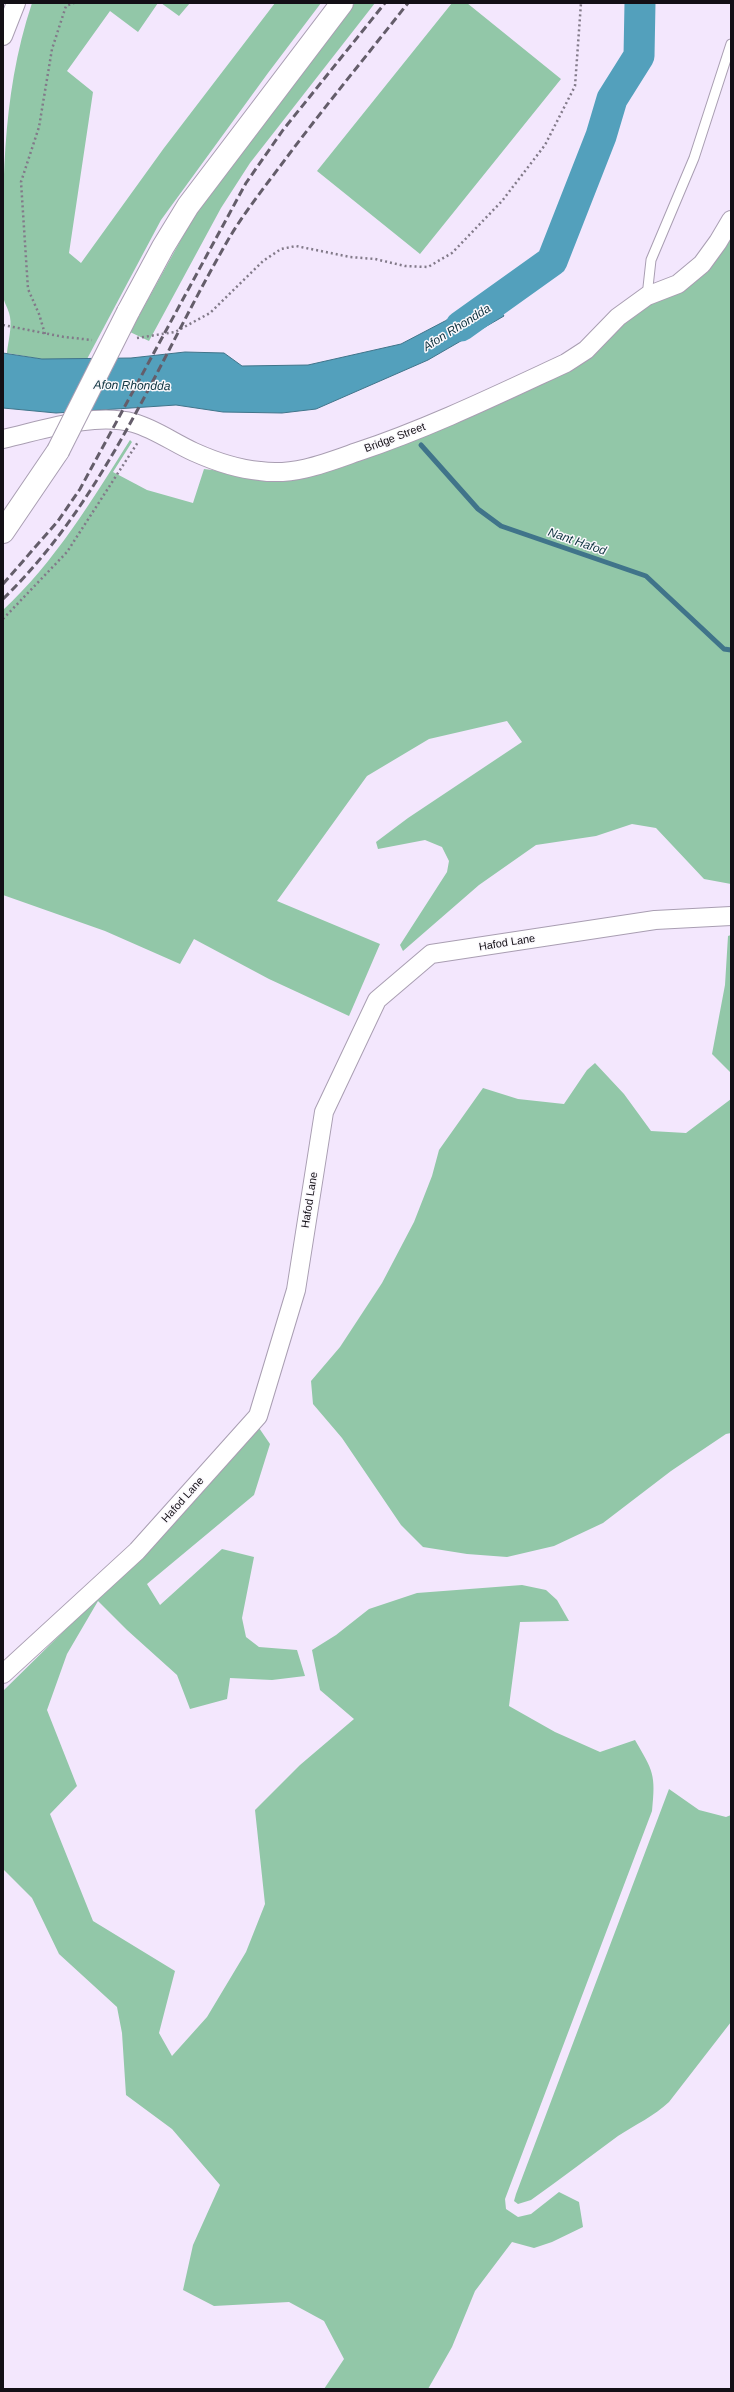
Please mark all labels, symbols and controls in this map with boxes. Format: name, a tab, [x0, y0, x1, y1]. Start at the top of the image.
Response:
water label: Afon Rhondda	[421, 302, 493, 354]
water label: Afon Rhondda	[94, 378, 170, 394]
street label: Bridge Street	[363, 420, 427, 456]
water label: Nant Hafod	[546, 525, 608, 559]
street label: Hafod Lane	[478, 932, 536, 954]
street label: Hafod Lane	[299, 1171, 321, 1229]
street label: Hafod Lane	[159, 1474, 207, 1526]

